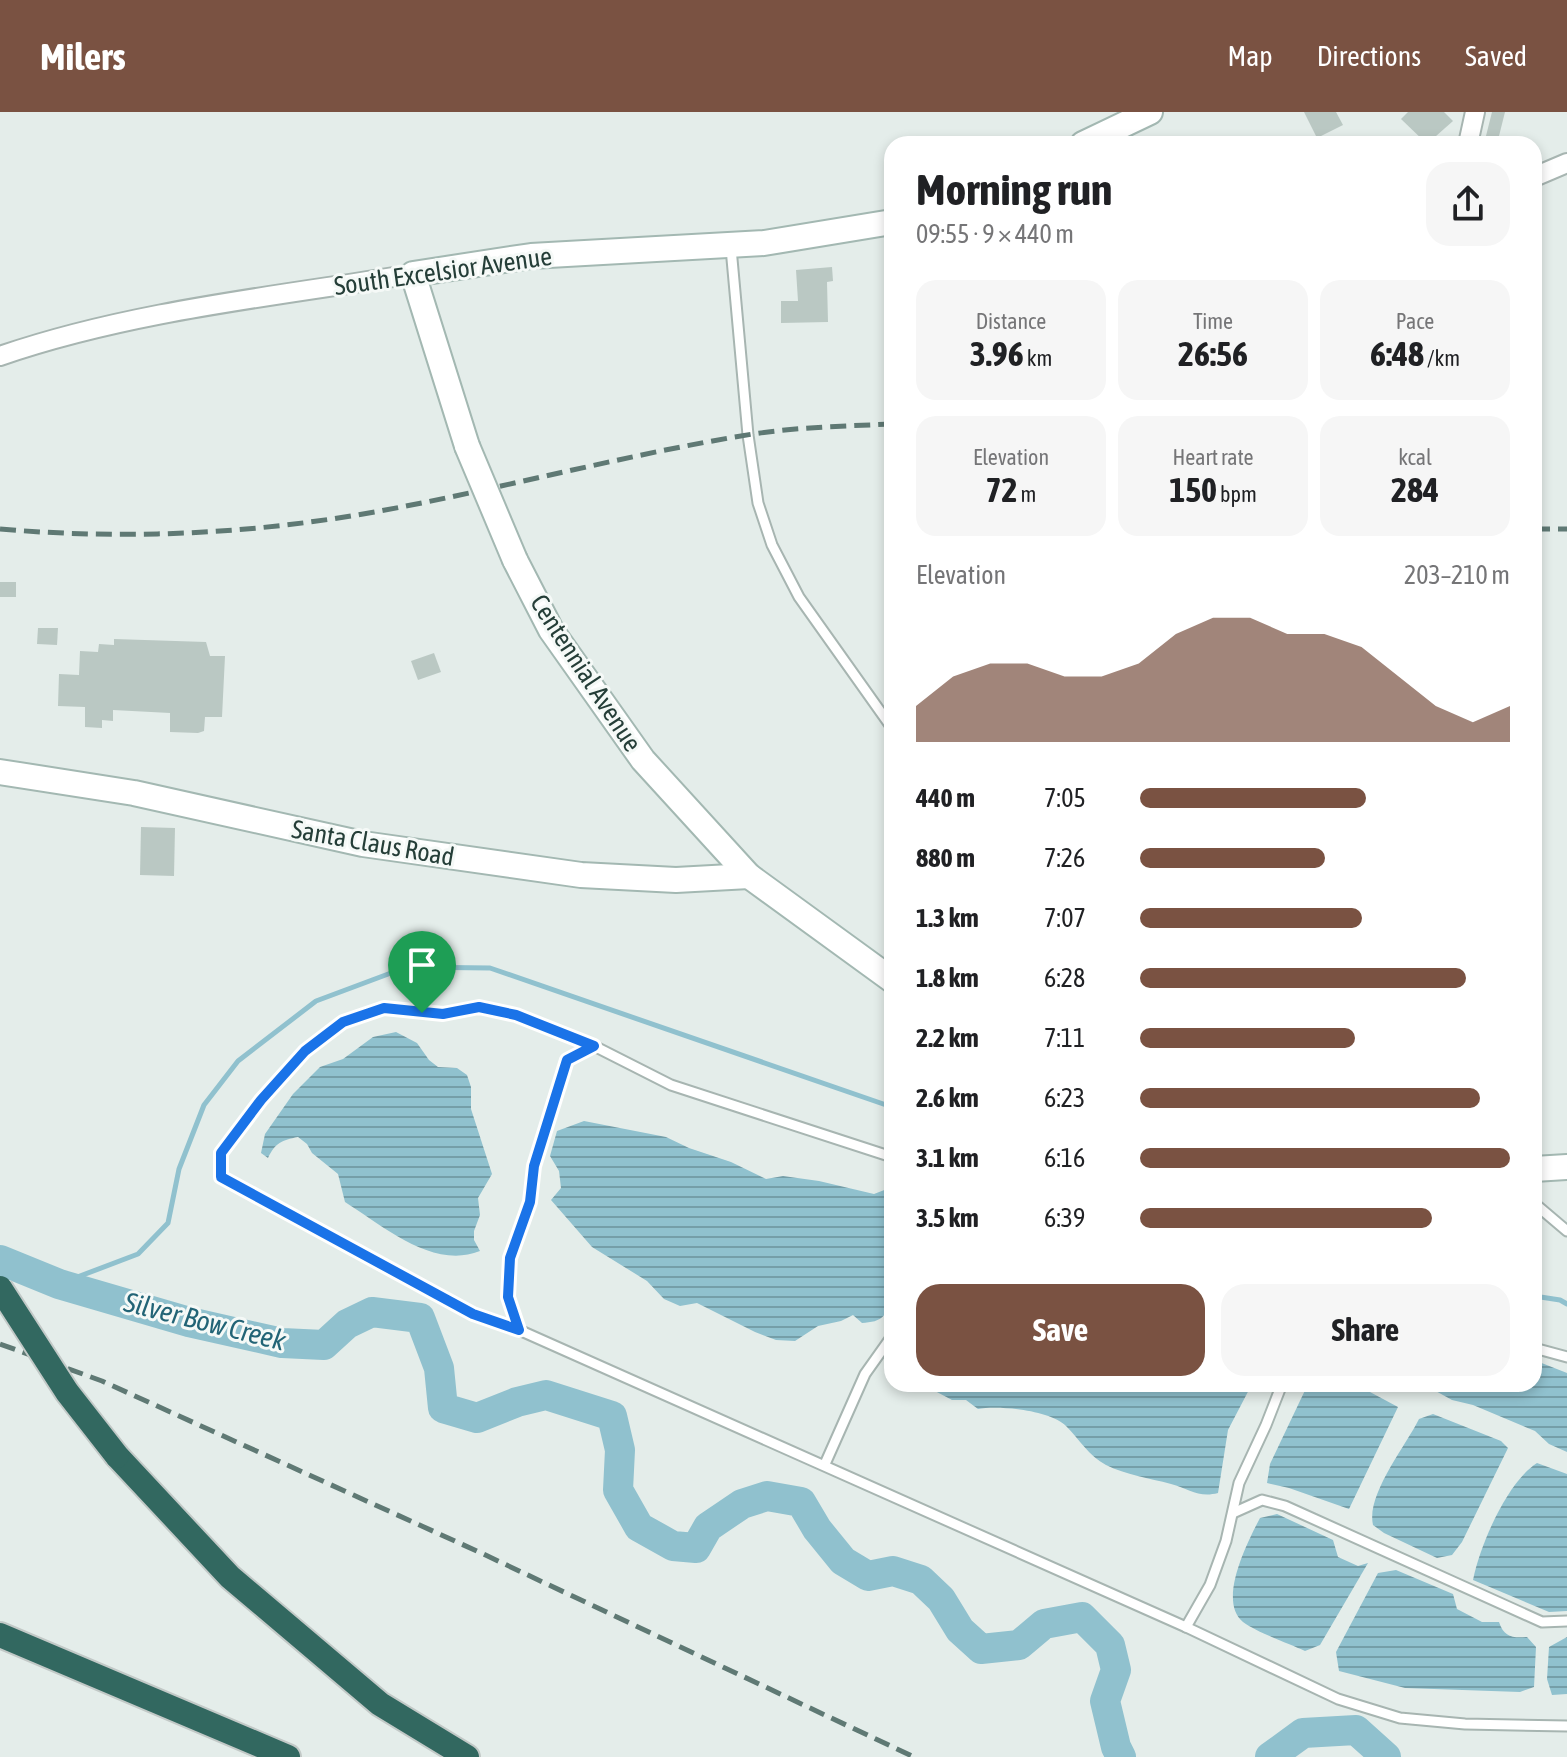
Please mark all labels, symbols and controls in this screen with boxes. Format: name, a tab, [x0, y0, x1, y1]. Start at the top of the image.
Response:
text: Milers	[40, 35, 126, 78]
text: Map	[1228, 40, 1273, 72]
text: Directions	[1317, 40, 1421, 72]
text: Saved	[1465, 40, 1527, 72]
button: share	[1426, 162, 1510, 246]
text: Morning run	[916, 164, 1112, 214]
text: 09:55 · 9 × 440 m	[916, 219, 1074, 249]
street label: South Excelsior Avenue	[332, 241, 554, 301]
text: Distance	[976, 308, 1046, 334]
text: Time	[1193, 308, 1233, 334]
text: Pace	[1396, 308, 1434, 334]
text: 3.96	[970, 334, 1024, 373]
text: 26:56	[1178, 334, 1248, 373]
text: 6:48	[1370, 334, 1424, 373]
text: km	[1024, 345, 1052, 371]
text: /km	[1424, 345, 1460, 371]
text: Elevation	[973, 444, 1049, 470]
text: Heart rate	[1172, 444, 1254, 470]
text: kcal	[1398, 444, 1432, 470]
text: 72	[986, 470, 1018, 509]
text: 150	[1169, 470, 1217, 509]
text: 284	[1391, 470, 1439, 509]
text: m	[1018, 481, 1036, 507]
text: bpm	[1217, 481, 1257, 507]
text: Elevation	[916, 560, 1006, 590]
text: 203–210 m	[1404, 560, 1510, 590]
street label: Centennial Avenue	[524, 589, 648, 757]
text: 440 m	[916, 783, 975, 813]
text: 7:05	[1044, 783, 1086, 813]
street label: Santa Claus Road	[289, 814, 457, 872]
text: 880 m	[916, 843, 975, 873]
text: 7:26	[1044, 843, 1085, 873]
text: 1.3 km	[916, 903, 979, 933]
text: 7:07	[1044, 903, 1086, 933]
pin	[388, 931, 456, 1013]
icon: arrive	[400, 943, 444, 987]
text: 1.8 km	[916, 963, 979, 993]
text: 6:28	[1044, 963, 1085, 993]
text: 2.2 km	[916, 1023, 979, 1053]
text: 7:11	[1044, 1023, 1085, 1053]
text: 2.6 km	[916, 1083, 979, 1113]
text: 6:23	[1044, 1083, 1085, 1113]
text: 3.1 km	[916, 1143, 979, 1173]
text: 6:16	[1044, 1143, 1085, 1173]
text: 3.5 km	[916, 1203, 979, 1233]
text: 6:39	[1044, 1203, 1085, 1233]
button: Save	[916, 1284, 1205, 1376]
button: Share	[1221, 1284, 1510, 1376]
water label: Silver Bow Creek	[120, 1285, 290, 1357]

